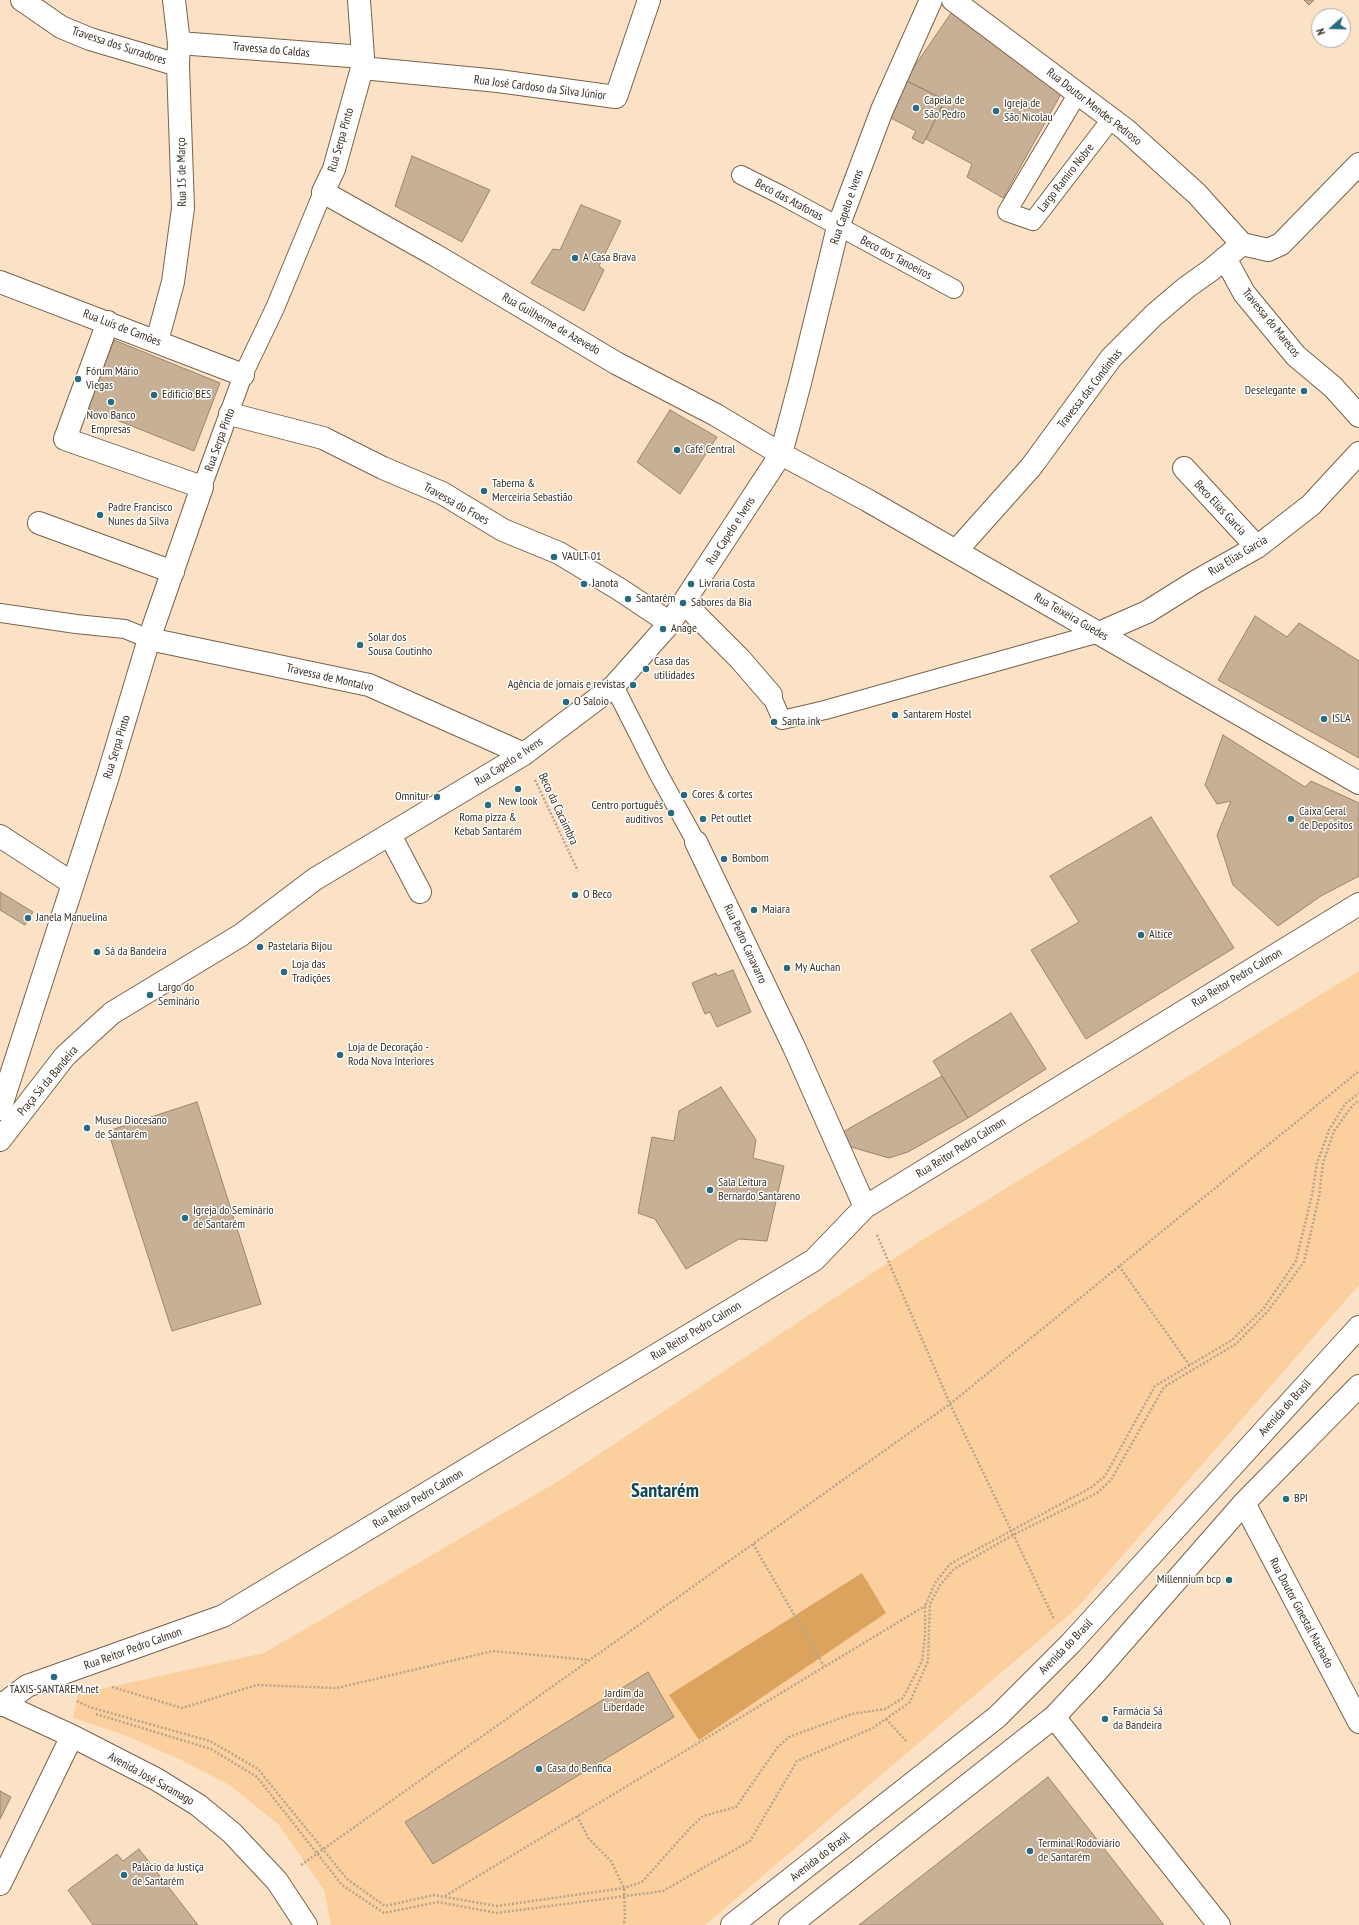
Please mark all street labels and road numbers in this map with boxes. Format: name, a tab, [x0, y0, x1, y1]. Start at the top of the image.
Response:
street label: Travessa dos Surradores	[70, 24, 168, 68]
street label: Travessa do Caldas	[232, 39, 310, 61]
street label: Rua Doutor Mendes Pedroso	[1044, 65, 1144, 149]
street label: Rua José Cardoso da Silva Júnior	[473, 73, 607, 103]
street label: Rua Serpa Pinto	[325, 106, 357, 174]
street label: Rua 15 de Março	[174, 137, 190, 207]
street label: Largo Ramiro Nobre	[1035, 141, 1097, 215]
street label: Rua Capelo e Ivens	[827, 168, 867, 246]
street label: Beco das Atafonas	[753, 176, 825, 224]
street label: Beco dos Tanoeiros	[858, 233, 934, 283]
street label: Travessa do Marecos	[1239, 286, 1303, 360]
street label: Rua Guilherme de Azevedo	[499, 290, 603, 358]
street label: Rua Luís de Camões	[81, 307, 163, 349]
street label: Travessa das Condinhas	[1054, 346, 1126, 432]
street label: Rua Serpa Pinto	[202, 407, 238, 473]
street label: Beco Elias Garcia	[1191, 478, 1249, 538]
street label: Travessa do Froes	[421, 480, 491, 528]
street label: Rua Capelo e Ivens	[704, 494, 758, 568]
street label: Rua Elias Garcia	[1206, 533, 1270, 579]
street label: Rua Teixeira Guedes	[1031, 590, 1111, 644]
street label: Travessa de Montalvo	[285, 661, 375, 695]
street label: Rua Serpa Pinto	[100, 713, 134, 781]
street label: Rua Capelo e Ivens	[472, 735, 546, 789]
street label: Beco da Cacaimbra	[535, 771, 581, 847]
street label: Rua Pedro Canavarro	[720, 902, 770, 986]
street label: Rua Reitor Pedro Calmon	[1189, 945, 1285, 1011]
street label: Praça Sá da Bandeira	[15, 1043, 81, 1119]
street label: Rua Reitor Pedro Calmon	[914, 1115, 1008, 1181]
street label: Rua Reitor Pedro Calmon	[648, 1298, 744, 1364]
street label: Avenida do Brasil	[1256, 1377, 1314, 1439]
street label: Rua Reitor Pedro Calmon	[370, 1466, 466, 1532]
street label: Rua Doutor Ginestal Machado	[1266, 1555, 1336, 1671]
street label: Avenida do Brasil	[1036, 1616, 1096, 1678]
street label: Rua Reitor Pedro Calmon	[82, 1625, 184, 1673]
street label: Avenida José Saramago	[106, 1749, 196, 1809]
street label: Avenida do Brasil	[787, 1829, 853, 1885]

